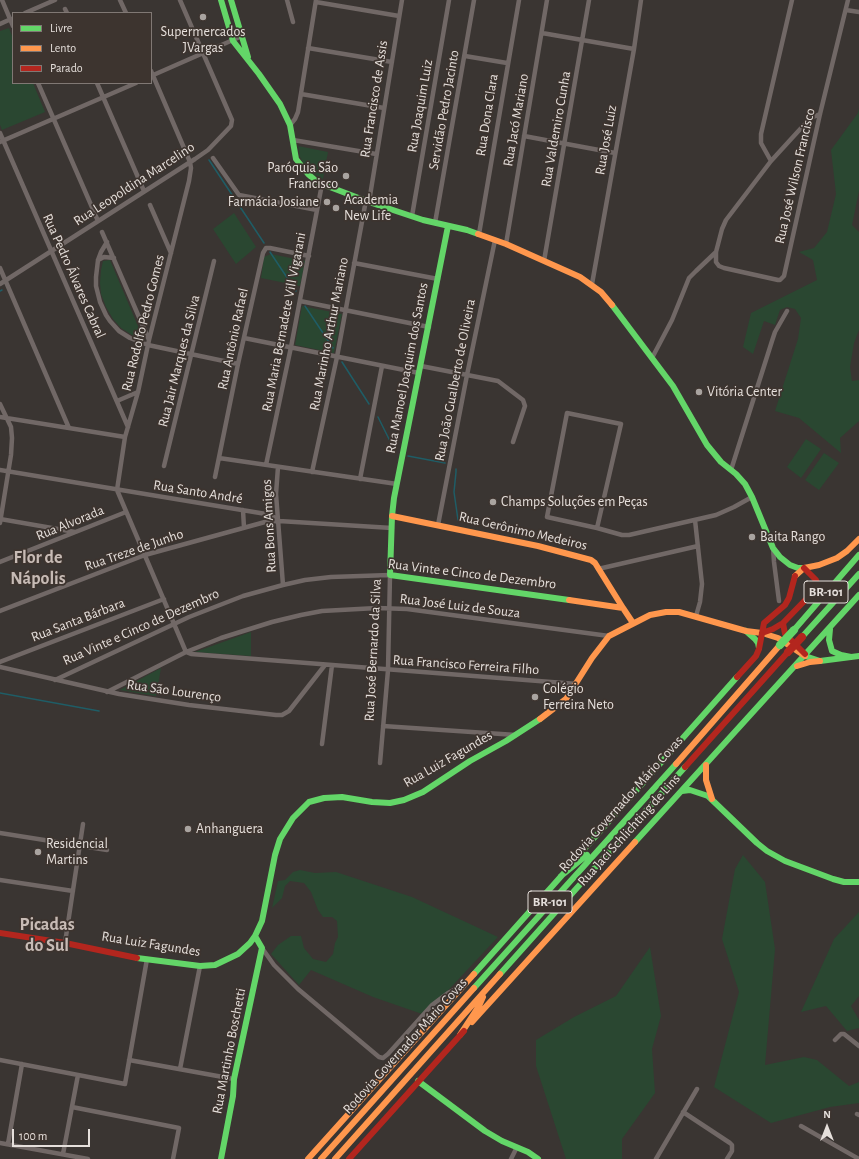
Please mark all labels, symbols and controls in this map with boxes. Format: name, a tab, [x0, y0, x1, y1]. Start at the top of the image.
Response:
legend	[12, 12, 152, 84]
marker: Supermercados JVargas	[198, 12, 208, 22]
text: Livre	[50, 22, 72, 34]
place label: Supermercados JVargas	[160, 24, 246, 56]
street label: Rua Francisco de Assis	[356, 39, 392, 159]
text: Lento	[50, 42, 76, 54]
street label: Servidão Pedro Jacinto	[425, 49, 463, 171]
street label: Rua Joaquim Luiz	[404, 58, 436, 154]
text: Parado	[50, 62, 83, 74]
street label: Rua Valdemiro Cunha	[538, 70, 574, 188]
street label: Rua Jacó Mariano	[500, 72, 532, 168]
street label: Rua Dona Clara	[472, 73, 502, 157]
street label: Rua José Luiz	[592, 104, 620, 176]
street label: Rua José Wilson Francisco	[771, 106, 819, 246]
street label: Rua Leopoldina Marcelino	[70, 139, 198, 229]
place label: Paróquia São Francisco	[267, 160, 338, 192]
marker: Paróquia São Francisco	[341, 171, 351, 181]
place label: Academia New Life	[344, 192, 398, 224]
place label: Farmácia Josiane	[228, 194, 319, 210]
marker: Farmácia Josiane	[322, 197, 332, 207]
marker: Academia New Life	[331, 203, 341, 213]
street label: Rua Pedro Álvares Cabral	[39, 211, 109, 341]
street label: Rua Maria Bernadete Vill Vigarani	[258, 231, 310, 413]
street label: Rua Rodolfo Pedro Gomes	[118, 253, 168, 393]
street label: Rua Marinho Arthur Mariano	[306, 256, 352, 412]
street label: Rua Manoel Joaquim dos Santos	[382, 281, 432, 455]
street label: Rua Antônio Rafael	[214, 287, 252, 391]
street label: Rua Jair Marques da Silva	[154, 293, 204, 429]
street label: Rua João Gualberto de Oliveira	[431, 297, 479, 463]
place label: Vitória Center	[707, 384, 782, 400]
marker: Vitória Center	[694, 387, 704, 397]
street label: Rua Santo André	[152, 477, 244, 507]
street label: Rua Bons Amigos	[258, 479, 280, 573]
place label: Champs Soluções em Peças	[501, 494, 648, 510]
marker: Champs Soluções em Peças	[488, 497, 498, 507]
street label: Rua Alvorada	[33, 502, 107, 544]
street label: Rua Gerônimo Medeiros	[457, 508, 589, 554]
street label: Rua Treze de Junho	[82, 525, 186, 575]
place label: Baita Rango	[760, 529, 825, 545]
marker: Baita Rango	[747, 532, 757, 542]
district label: Flor de Nápolis	[10, 547, 66, 590]
street label: Rua Vinte e Cinco de Dezembro	[387, 555, 557, 593]
street label: Rua José Bernardo da Silva	[361, 578, 385, 722]
road number: BR-101	[804, 581, 848, 603]
street label: Rua Vinte e Cinco de Dezembro	[60, 585, 222, 669]
street label: Rua José Luiz de Souza	[399, 590, 521, 622]
street label: Rua Santa Bárbara	[29, 594, 127, 646]
street label: Rua Francisco Ferreira Filho	[392, 652, 540, 678]
street label: Rua São Lourenço	[126, 676, 222, 706]
place label: Colégio Ferreira Neto	[543, 681, 614, 714]
marker: Colégio Ferreira Neto	[530, 692, 540, 702]
street label: Rua Luiz Fagundes	[401, 727, 495, 791]
street label: Rodovia Governador Mário Covas	[555, 732, 687, 876]
street label: Rua Jaci Schlichting de Lins	[574, 770, 684, 890]
place label: Anhanguera	[196, 821, 263, 837]
marker: Anhanguera	[183, 824, 193, 834]
place label: Residencial Martins	[46, 836, 108, 868]
marker: Residencial Martins	[33, 847, 43, 857]
road number: BR-101	[528, 891, 572, 913]
district label: Picadas do Sul	[19, 914, 75, 956]
street label: Rua Luiz Fagundes	[100, 928, 202, 960]
street label: Rodovia Governador Mário Covas	[339, 974, 471, 1118]
street label: Rua Martinho Boschetti	[209, 987, 249, 1115]
north arrow	[807, 1107, 847, 1147]
text: N	[823, 1109, 831, 1120]
scale bar	[14, 1121, 92, 1147]
text: 100 m	[19, 1130, 47, 1142]

